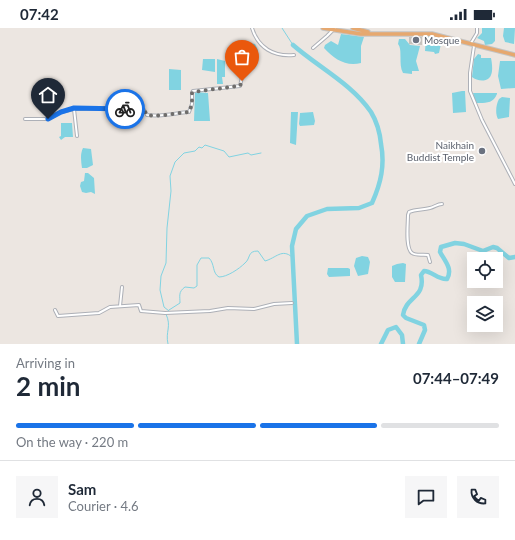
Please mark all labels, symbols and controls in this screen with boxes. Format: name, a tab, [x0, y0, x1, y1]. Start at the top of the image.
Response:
text: 07:42	[20, 5, 59, 23]
place label: Mosque	[424, 34, 460, 46]
marker: Mosque	[411, 35, 421, 45]
pin	[225, 40, 259, 81]
icon: bag	[231, 46, 253, 68]
pin	[31, 78, 65, 119]
icon: home	[37, 84, 59, 106]
courier	[105, 89, 145, 129]
icon: bike	[114, 98, 136, 120]
place label: Naikhain Buddist Temple	[407, 139, 474, 163]
marker: Naikhain Buddist Temple	[477, 146, 487, 156]
map controls	[467, 252, 503, 332]
button: locate	[467, 252, 503, 288]
button: layers	[467, 296, 503, 332]
text: Arriving in	[16, 355, 75, 371]
text: 07:44–07:49	[413, 369, 499, 387]
text: 2 min	[16, 370, 80, 402]
text: On the way · 220 m	[16, 434, 128, 450]
button: person	[16, 476, 58, 518]
button: chat	[405, 476, 447, 518]
button: phone	[457, 476, 499, 518]
text: Sam	[68, 480, 96, 498]
text: Courier · 4.6	[68, 498, 139, 514]

